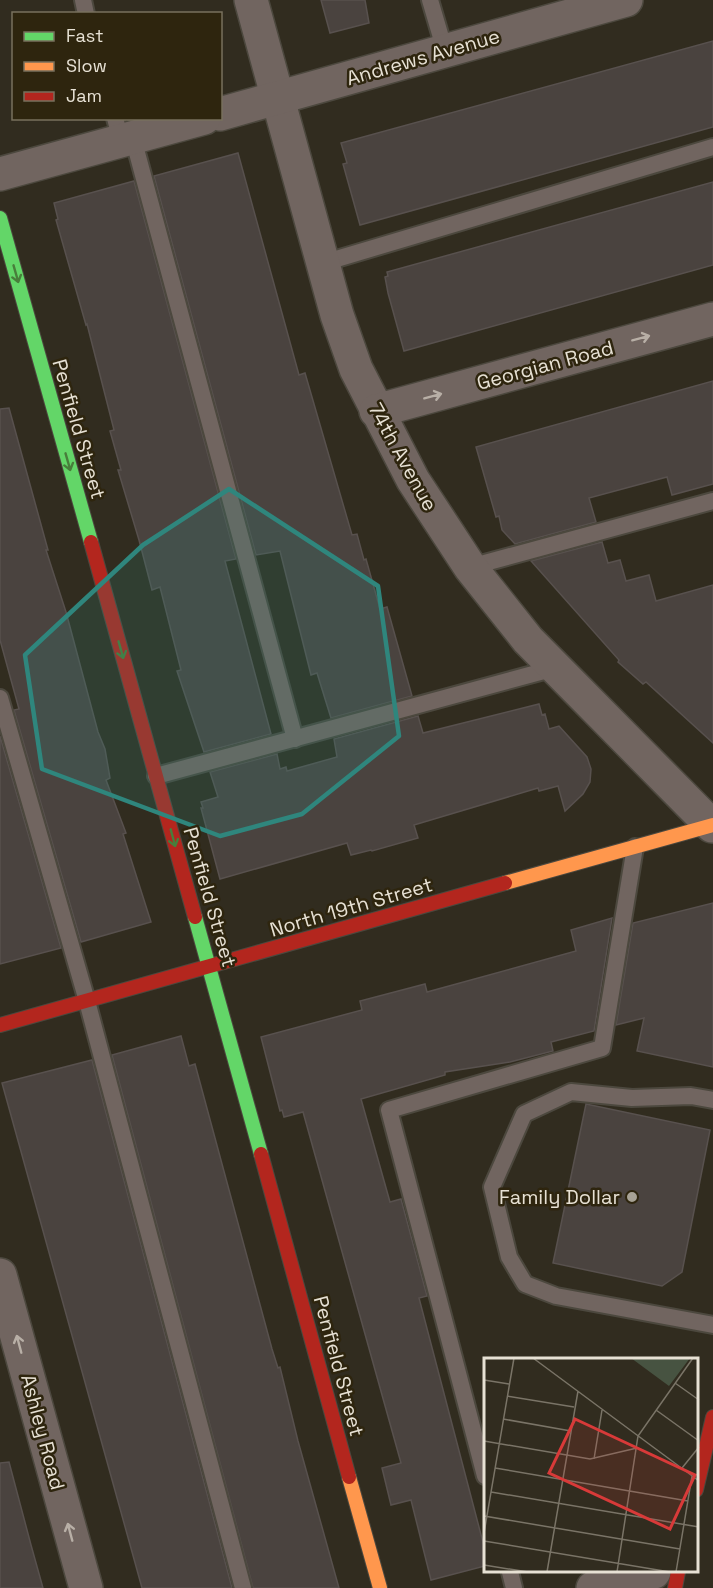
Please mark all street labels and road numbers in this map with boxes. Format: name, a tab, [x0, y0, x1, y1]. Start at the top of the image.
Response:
street label: Andrews Avenue	[343, 23, 503, 91]
street label: Georgian Road	[474, 334, 616, 396]
street label: Penfield Street	[47, 356, 111, 502]
street label: 74th Avenue	[363, 398, 443, 516]
street label: Penfield Street	[178, 824, 242, 970]
street label: North 19th Street	[267, 871, 435, 943]
street label: Penfield Street	[308, 1293, 370, 1439]
street label: Ashley Road	[15, 1371, 71, 1493]

